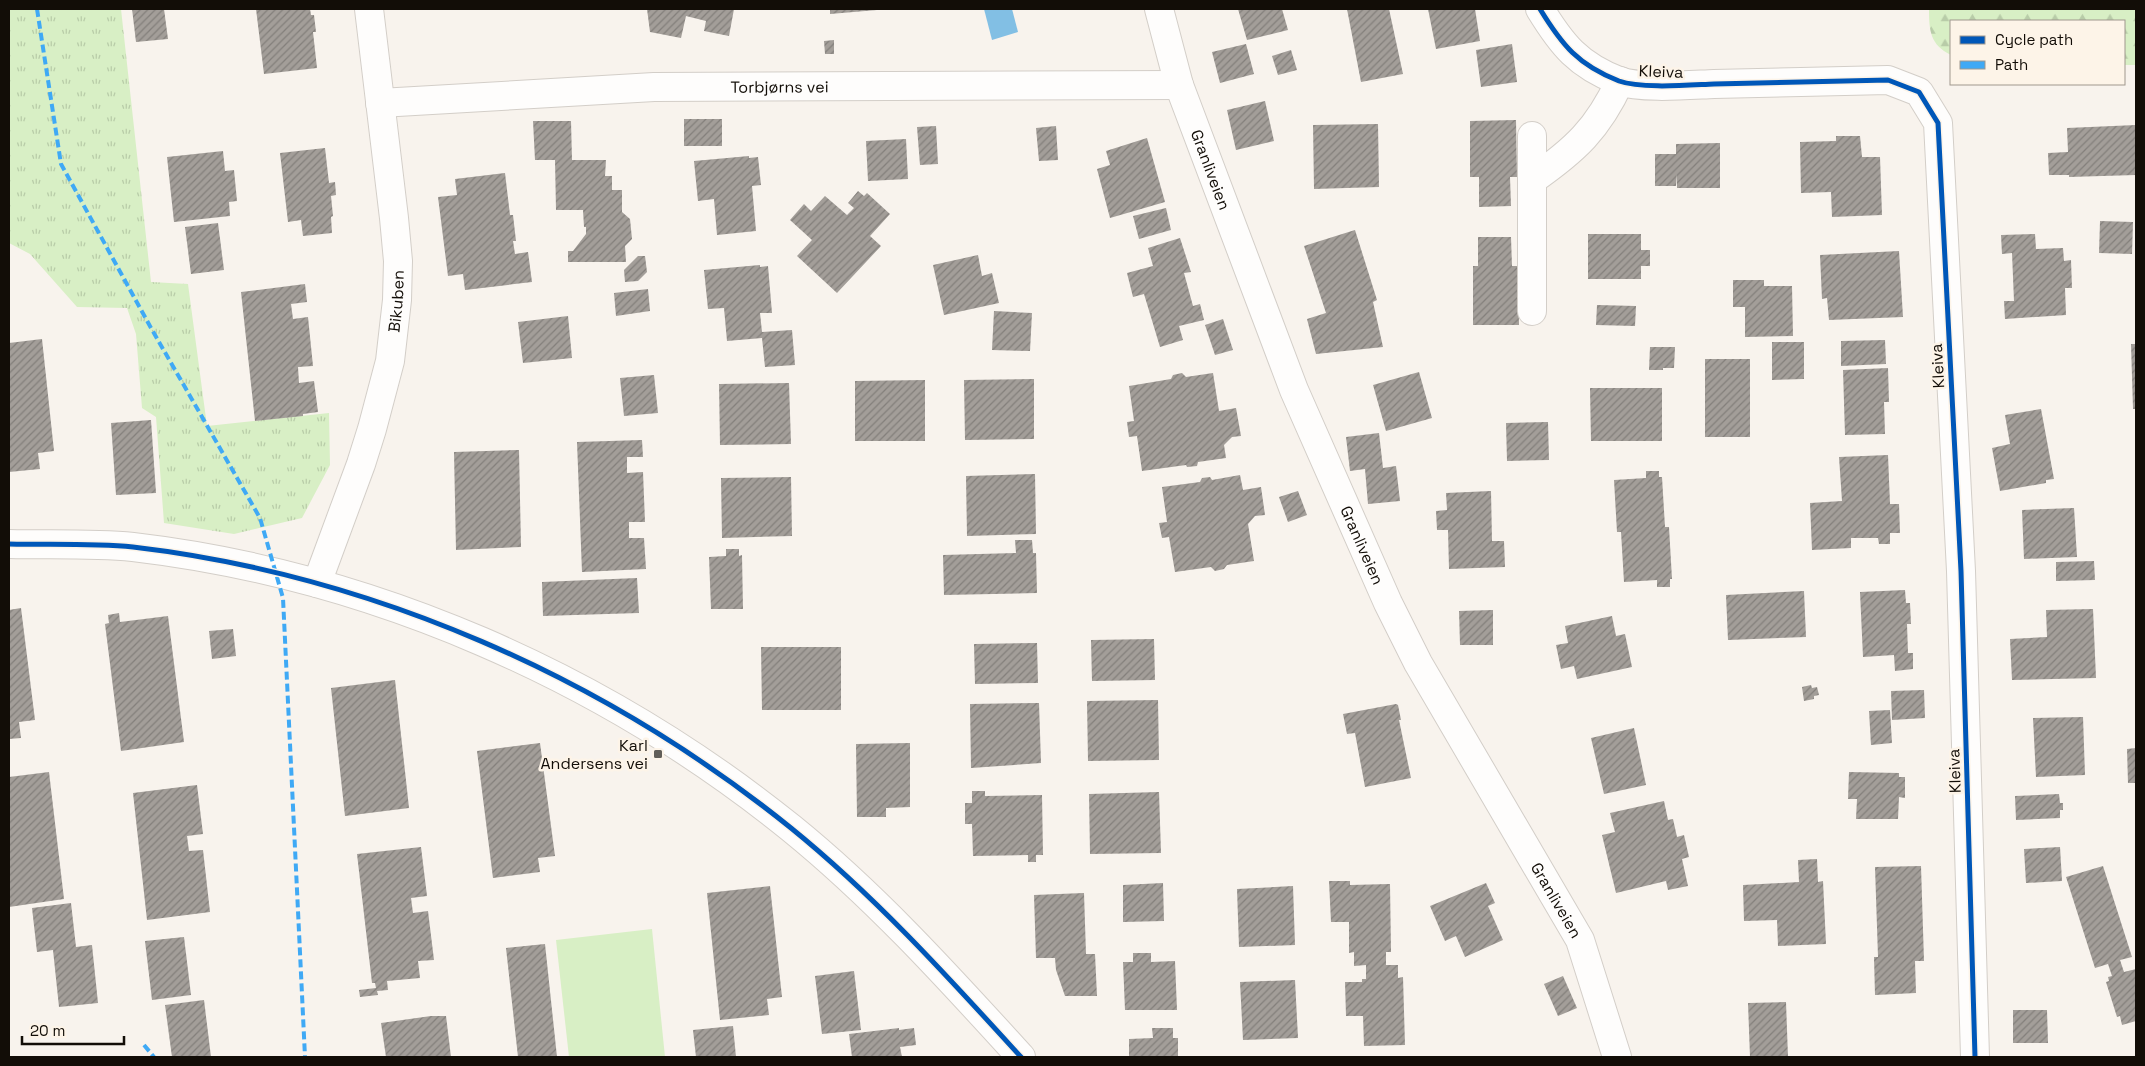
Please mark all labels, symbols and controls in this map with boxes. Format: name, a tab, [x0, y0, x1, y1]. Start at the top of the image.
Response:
legend	[1950, 20, 2125, 85]
text: Cycle path	[1995, 30, 2073, 49]
text: Path	[1995, 55, 2028, 74]
street label: Kleiva	[1638, 60, 1684, 83]
street label: Torbjørns vei	[730, 76, 829, 98]
street label: Granliveien	[1186, 127, 1235, 213]
street label: Bikuben	[383, 270, 409, 334]
street label: Kleiva	[1926, 343, 1949, 389]
street label: Granliveien	[1335, 502, 1389, 588]
place label: Karl Andersens vei	[541, 735, 648, 774]
marker: Karl Andersens vei	[652, 748, 664, 760]
street label: Kleiva	[1943, 748, 1966, 794]
street label: Granliveien	[1526, 859, 1586, 942]
scale bar	[22, 1014, 125, 1046]
text: 20 m	[30, 1021, 65, 1040]

